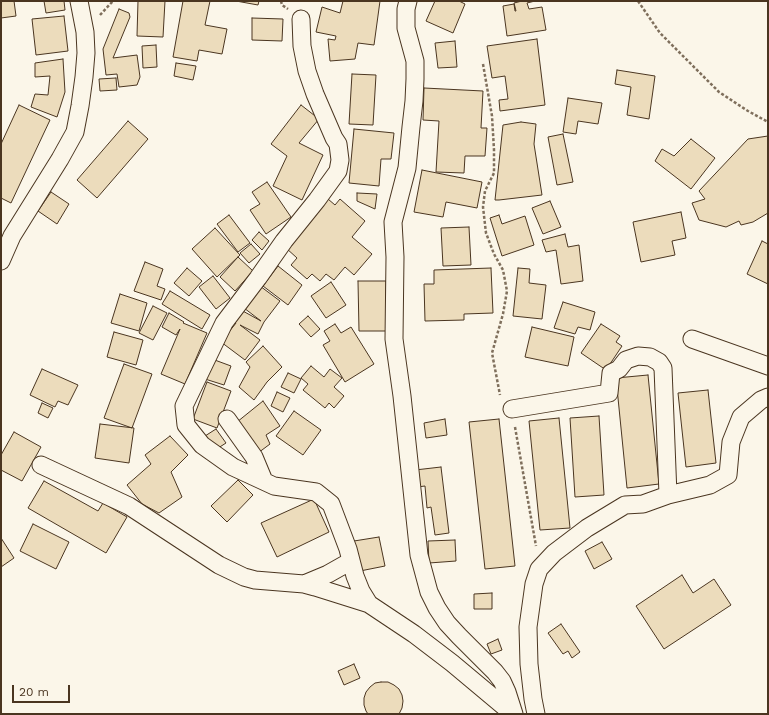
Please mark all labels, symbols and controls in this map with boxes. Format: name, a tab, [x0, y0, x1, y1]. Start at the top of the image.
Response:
scale bar	[14, 677, 72, 703]
text: 20 m	[19, 685, 49, 699]

